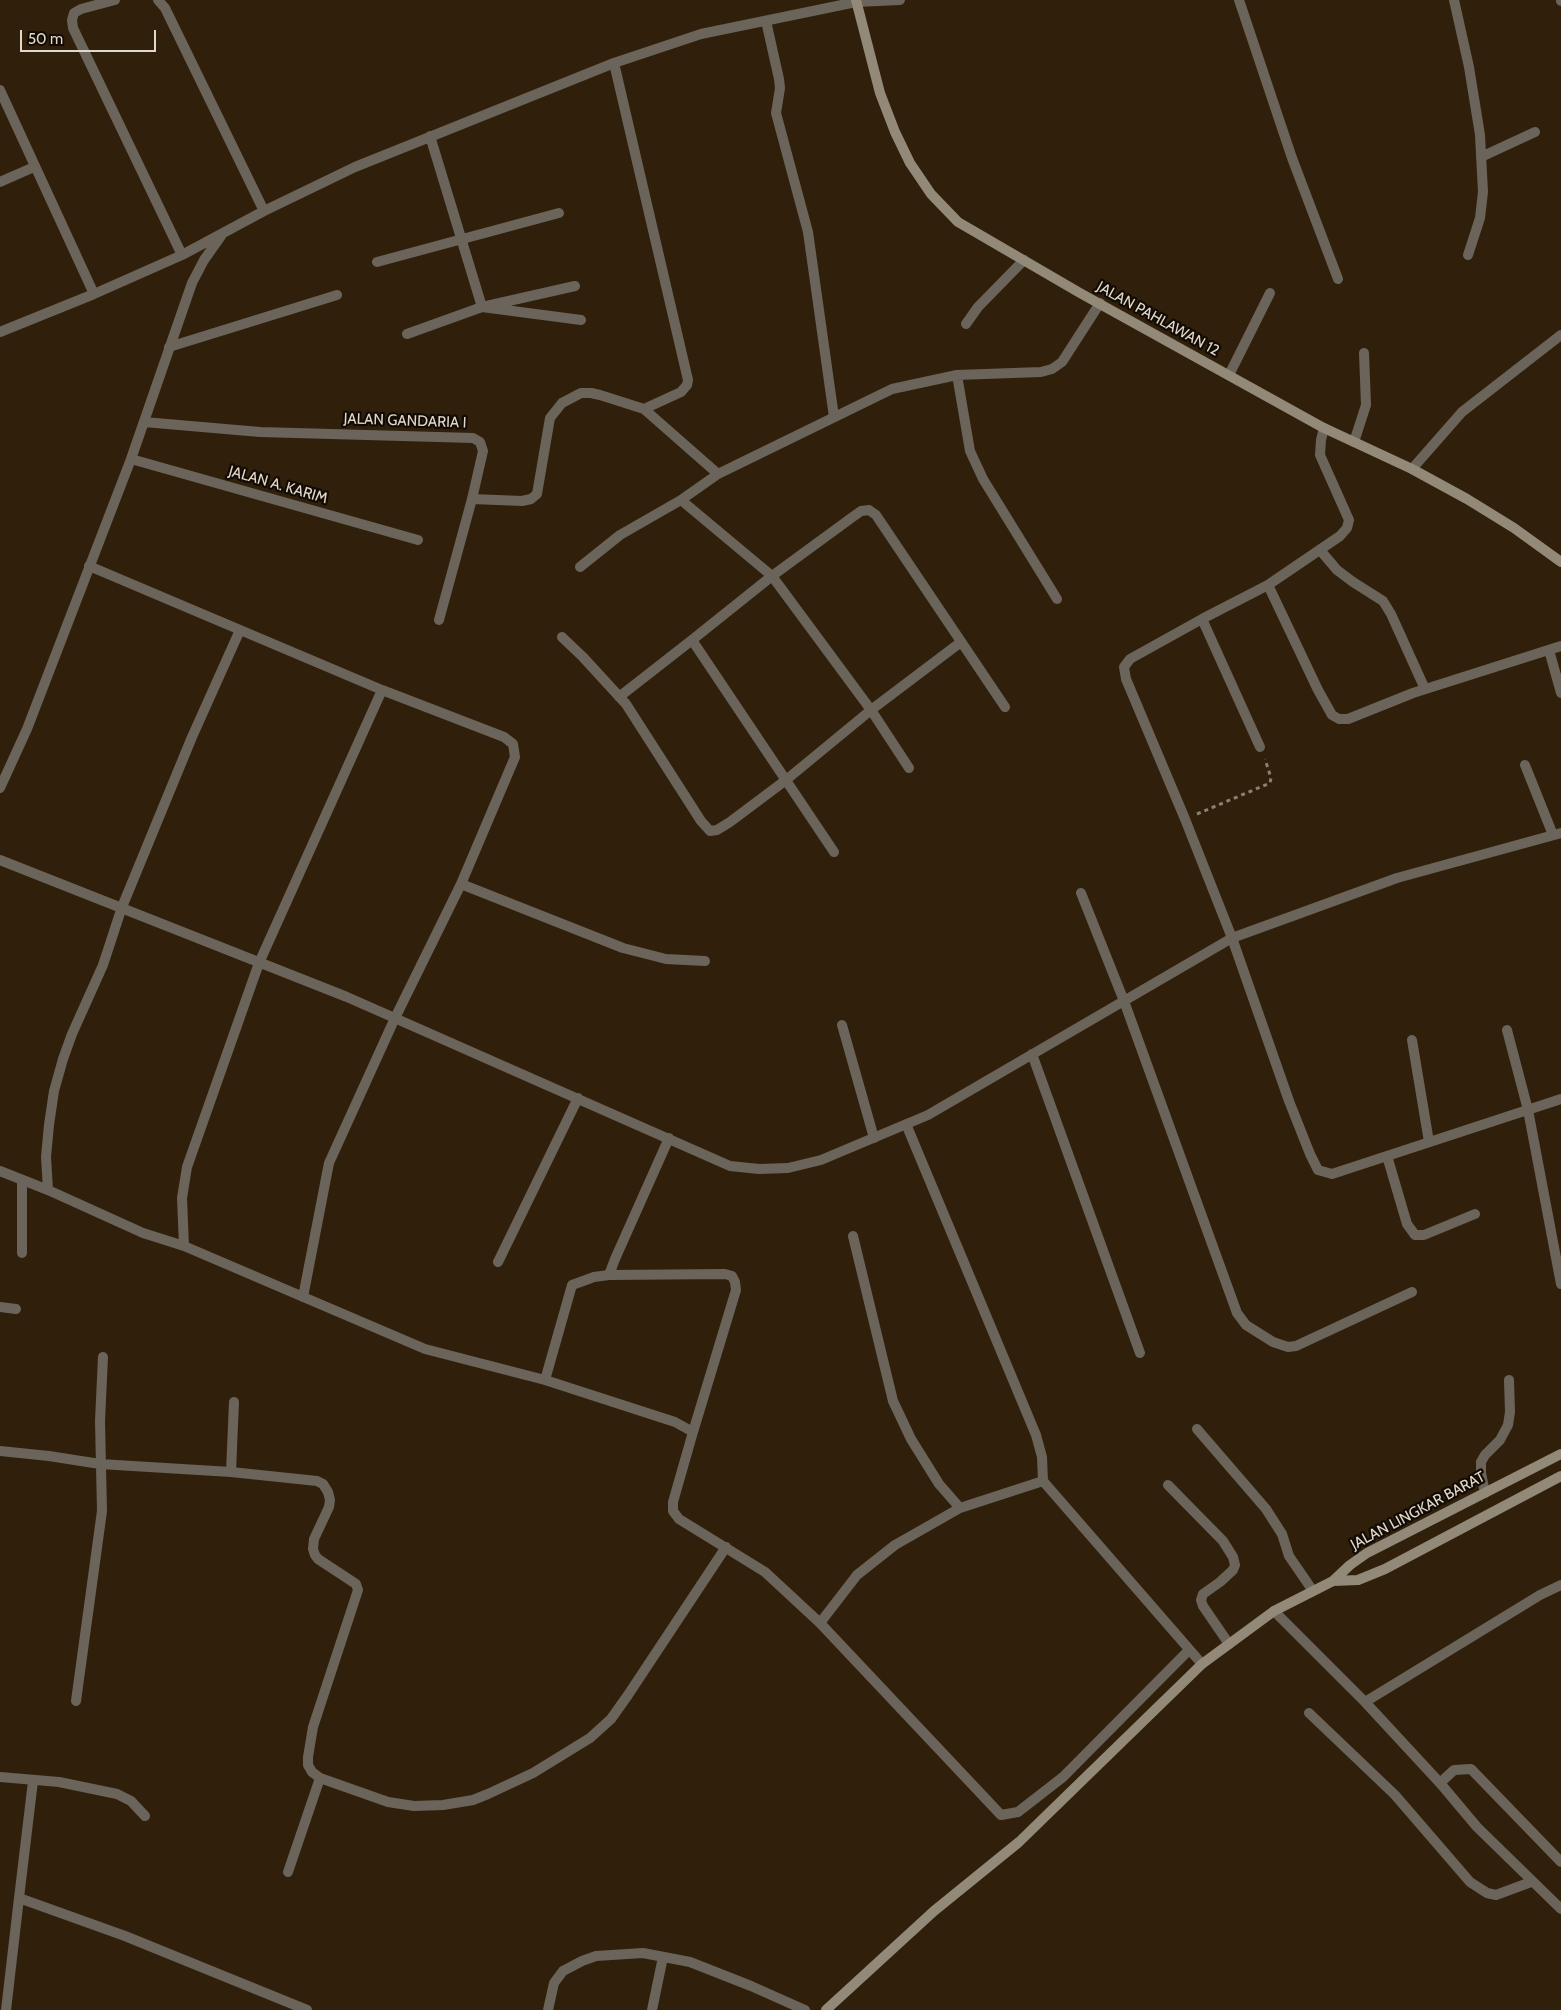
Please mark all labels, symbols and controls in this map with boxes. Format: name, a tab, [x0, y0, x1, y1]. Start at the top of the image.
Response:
scale bar	[22, 20, 159, 52]
text: 50 m	[28, 30, 63, 48]
street label: JALAN PAHLAWAN 12	[1094, 278, 1222, 360]
street label: JALAN GANDARIA I	[343, 410, 467, 432]
street label: JALAN A. KARIM	[226, 462, 330, 508]
street label: JALAN LINGKAR BARAT	[1348, 1468, 1488, 1554]

